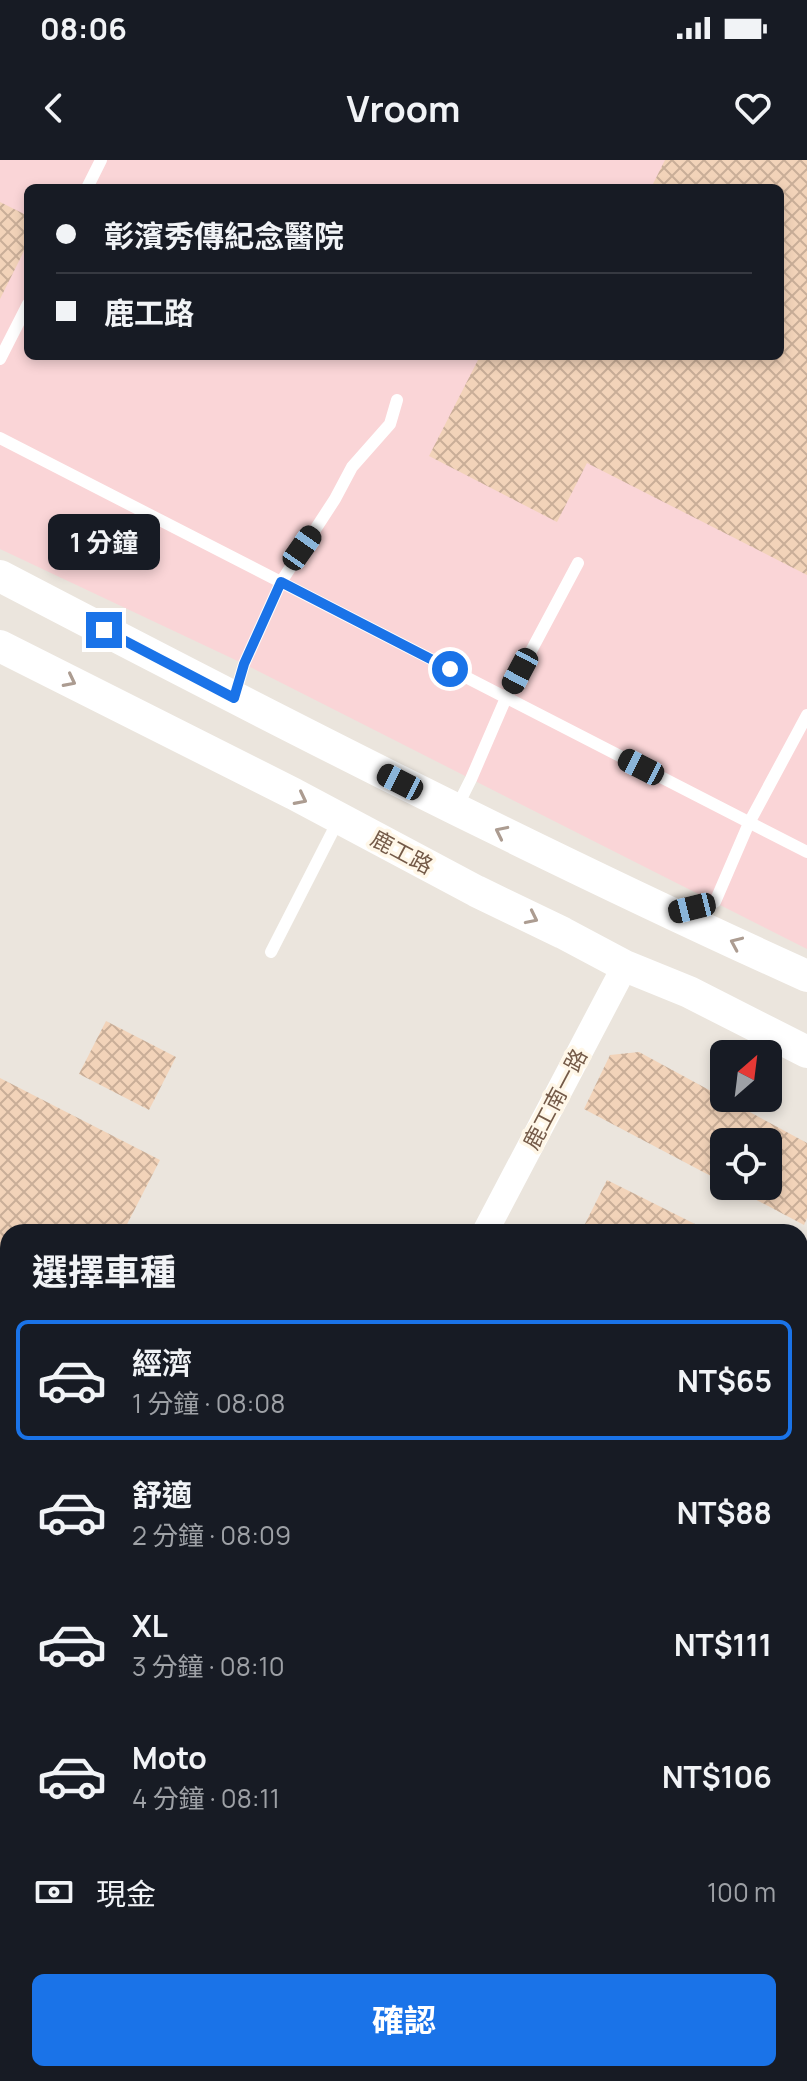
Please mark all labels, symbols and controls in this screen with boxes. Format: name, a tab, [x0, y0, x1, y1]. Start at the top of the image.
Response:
text: 08:06	[40, 8, 127, 49]
text: Vroom	[347, 84, 460, 133]
icon: back	[32, 86, 76, 130]
icon: heart	[731, 86, 775, 130]
text: 彰濱秀傳紀念醫院	[104, 215, 344, 256]
text: 鹿工路	[104, 292, 194, 333]
callout: 1 分鐘	[48, 514, 160, 570]
car	[278, 521, 326, 575]
text: 1 分鐘	[70, 524, 138, 560]
route end	[86, 612, 122, 648]
car	[498, 644, 542, 698]
route start	[432, 651, 468, 687]
one-way arrow	[61, 671, 76, 687]
car	[614, 745, 668, 789]
car	[373, 760, 427, 804]
one-way arrow	[293, 789, 308, 804]
street label: 鹿工路	[366, 823, 438, 881]
one-way arrow	[495, 826, 510, 842]
car	[666, 891, 718, 925]
one-way arrow	[524, 908, 539, 924]
one-way arrow	[730, 937, 744, 953]
north arrow	[710, 1040, 782, 1112]
map controls	[710, 1040, 782, 1200]
street label: 鹿工南一路	[516, 1043, 594, 1155]
button: locate	[710, 1128, 782, 1200]
text: 選擇車種	[32, 1247, 176, 1296]
text: 經濟	[132, 1342, 192, 1383]
icon: car	[36, 1344, 108, 1416]
text: NT$65	[677, 1360, 772, 1401]
text: 1 分鐘 · 08:08	[132, 1385, 285, 1421]
text: 舒適	[132, 1474, 192, 1515]
icon: car	[36, 1476, 108, 1548]
text: NT$88	[677, 1492, 772, 1533]
text: 2 分鐘 · 08:09	[132, 1517, 291, 1553]
text: XL	[132, 1605, 168, 1646]
icon: car	[36, 1608, 108, 1680]
text: NT$111	[674, 1624, 772, 1665]
text: 3 分鐘 · 08:10	[132, 1648, 285, 1684]
text: Moto	[132, 1737, 207, 1778]
icon: car	[36, 1740, 108, 1812]
text: NT$106	[662, 1756, 772, 1797]
text: 4 分鐘 · 08:11	[132, 1780, 280, 1816]
icon: cash	[32, 1870, 76, 1914]
text: 現金	[96, 1873, 156, 1914]
text: 100 m	[707, 1874, 776, 1910]
button: 確認	[32, 1974, 776, 2066]

